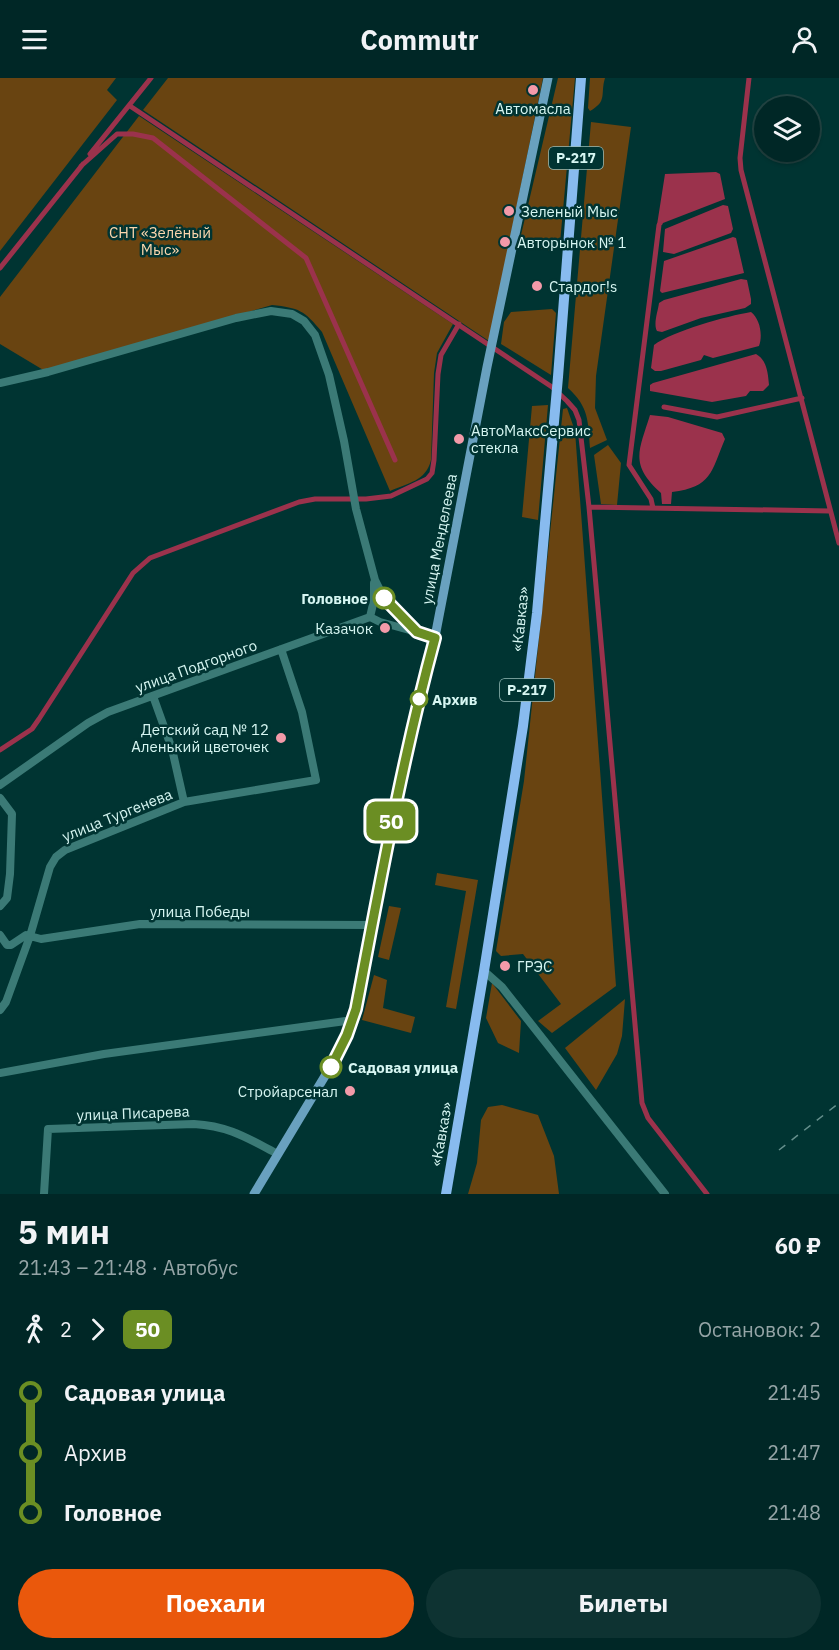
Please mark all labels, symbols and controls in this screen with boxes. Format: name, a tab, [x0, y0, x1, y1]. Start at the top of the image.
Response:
text: Commutr	[360, 22, 479, 57]
icon: menu	[18, 23, 51, 56]
icon: person	[788, 23, 821, 56]
marker: Автомасла	[526, 83, 540, 97]
map controls	[754, 96, 820, 162]
button: layers	[754, 96, 820, 162]
place label: Автомасла	[495, 99, 571, 118]
road number: Р-217	[549, 147, 603, 169]
place label: Зеленый Мыс	[521, 202, 618, 221]
marker: Зеленый Мыс	[502, 204, 516, 218]
park label: СНТ «Зелёный Мыс»	[109, 223, 211, 259]
place label: Авторынок № 1	[517, 233, 627, 252]
marker: Авторынок № 1	[498, 235, 512, 249]
place label: Стардог!s	[549, 277, 617, 296]
marker: Стардог!s	[530, 279, 544, 293]
place label: АвтоМаксСервис стекла	[471, 421, 591, 457]
marker: АвтоМаксСервис стекла	[452, 432, 466, 446]
street label: улица Менделеева	[417, 472, 461, 606]
street label: «Кавказ»	[507, 585, 533, 652]
marker: Головное	[373, 587, 395, 609]
place label: Головное	[301, 589, 368, 608]
place label: Казачок	[315, 619, 373, 638]
marker: Казачок	[378, 621, 392, 635]
street label: улица Подгорного	[133, 635, 259, 697]
road number: Р-217	[500, 679, 554, 701]
marker: Архив	[410, 690, 428, 708]
place label: Архив	[432, 690, 478, 709]
place label: Детский сад № 12 Аленький цветочек	[131, 720, 269, 756]
marker: Детский сад № 12 Аленький цветочек	[274, 731, 288, 745]
street label: улица Тургенева	[59, 784, 175, 846]
line badge: 50	[364, 802, 418, 840]
text: 50	[378, 807, 404, 835]
street label: улица Победы	[150, 902, 250, 921]
place label: ГРЭС	[517, 957, 552, 976]
marker: ГРЭС	[498, 959, 512, 973]
marker: Садовая улица	[320, 1056, 342, 1078]
place label: Садовая улица	[348, 1058, 459, 1077]
place label: Стройарсенал	[238, 1082, 338, 1101]
marker: Стройарсенал	[343, 1084, 357, 1098]
street label: «Кавказ»	[426, 1100, 456, 1168]
street label: улица Писарева	[76, 1102, 190, 1124]
text: 5 мин	[18, 1210, 110, 1253]
text: 60 ₽	[775, 1231, 821, 1260]
text: 21:43 – 21:48 · Автобус	[18, 1254, 238, 1281]
icon: walk	[18, 1313, 51, 1346]
icon: forward	[81, 1313, 114, 1346]
text: 50	[135, 1315, 160, 1343]
text: 2	[60, 1316, 72, 1343]
text: Остановок: 2	[698, 1316, 821, 1343]
text: Садовая улица	[64, 1378, 226, 1407]
text: 21:45	[767, 1379, 821, 1406]
text: Архив	[64, 1438, 127, 1467]
text: 21:47	[767, 1439, 821, 1466]
text: Головное	[64, 1498, 162, 1527]
text: 21:48	[767, 1499, 821, 1526]
button: Поехали	[18, 1569, 414, 1638]
button: Билеты	[426, 1569, 821, 1638]

